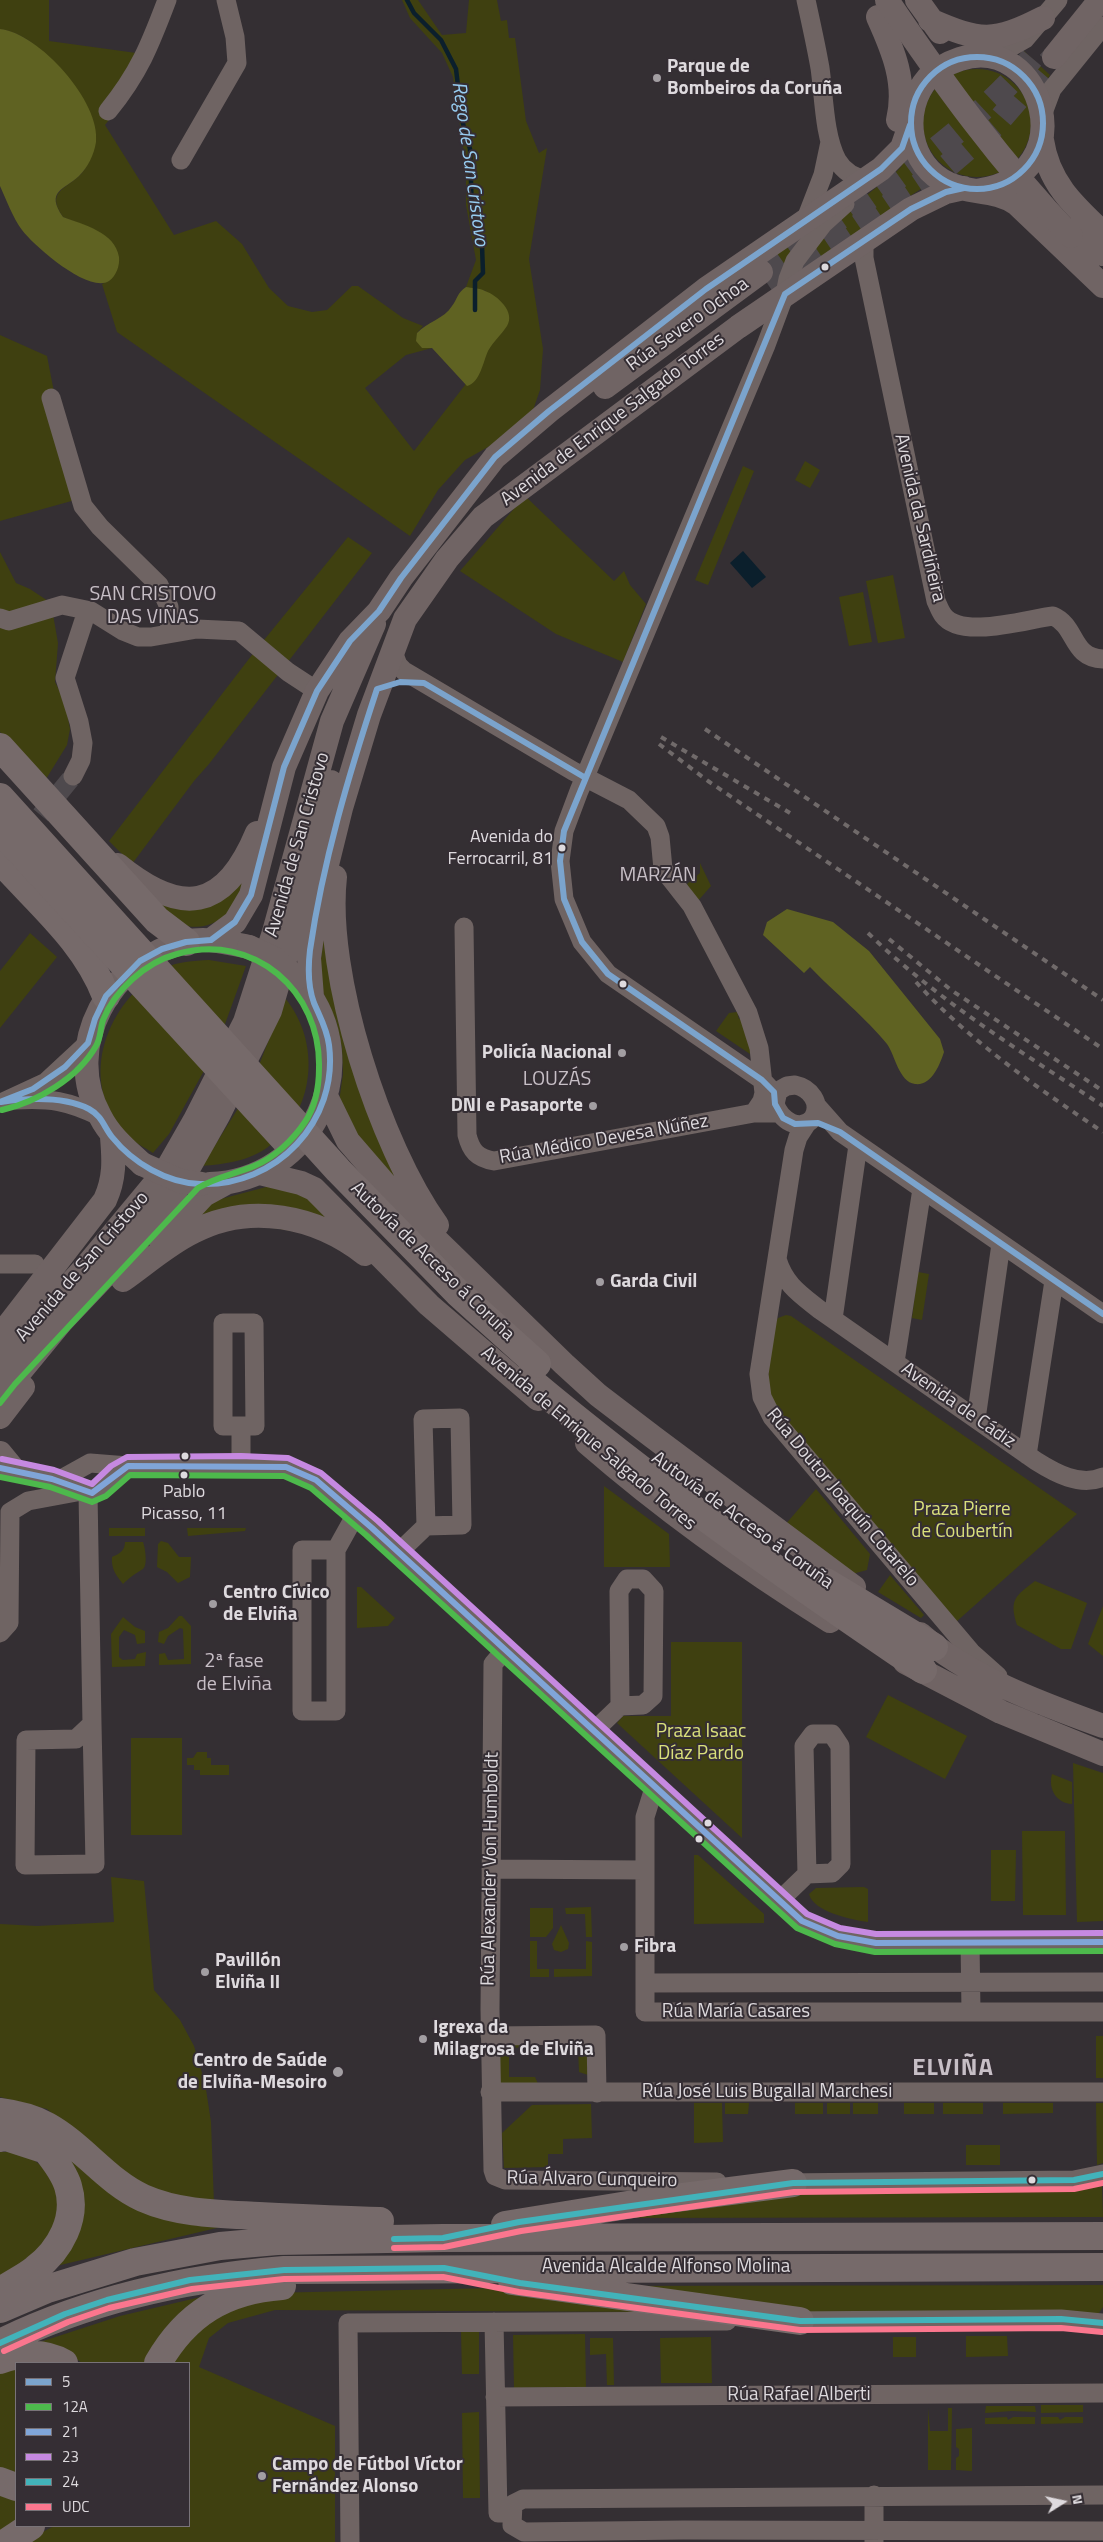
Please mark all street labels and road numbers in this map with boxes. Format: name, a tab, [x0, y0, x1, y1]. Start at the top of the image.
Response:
street label: Rúa Severo Ochoa	[623, 273, 753, 377]
street label: Avenida de Enrique Salgado Torres	[497, 328, 729, 512]
street label: Avenida da Sardiñeira	[889, 432, 949, 604]
street label: Avenida de San Cristovo	[261, 750, 335, 940]
street label: Rúa Médico Devesa Núñez	[498, 1110, 710, 1170]
street label: Autovía de Acceso á Coruña	[345, 1178, 519, 1346]
street label: Avenida de San Cristovo	[12, 1187, 154, 1347]
street label: Avenida de Enrique Salgado Torres	[476, 1342, 700, 1536]
street label: Avenida de Cádiz	[896, 1358, 1020, 1454]
street label: Rúa Doutor Joaquín Cotarelo	[761, 1404, 923, 1592]
street label: Autovía de Acceso á Coruña	[647, 1447, 837, 1595]
street label: Rúa Alexander Von Humboldt	[478, 1752, 504, 1986]
street label: Rúa María Casares	[662, 2001, 810, 2023]
street label: Rúa José Luis Bugallal Marchesi	[642, 2081, 892, 2103]
street label: Rúa Álvaro Cunqueiro	[506, 2167, 678, 2193]
street label: Avenida Alcalde Alfonso Molina	[542, 2256, 790, 2278]
street label: Rúa Rafael Alberti	[727, 2384, 871, 2406]

